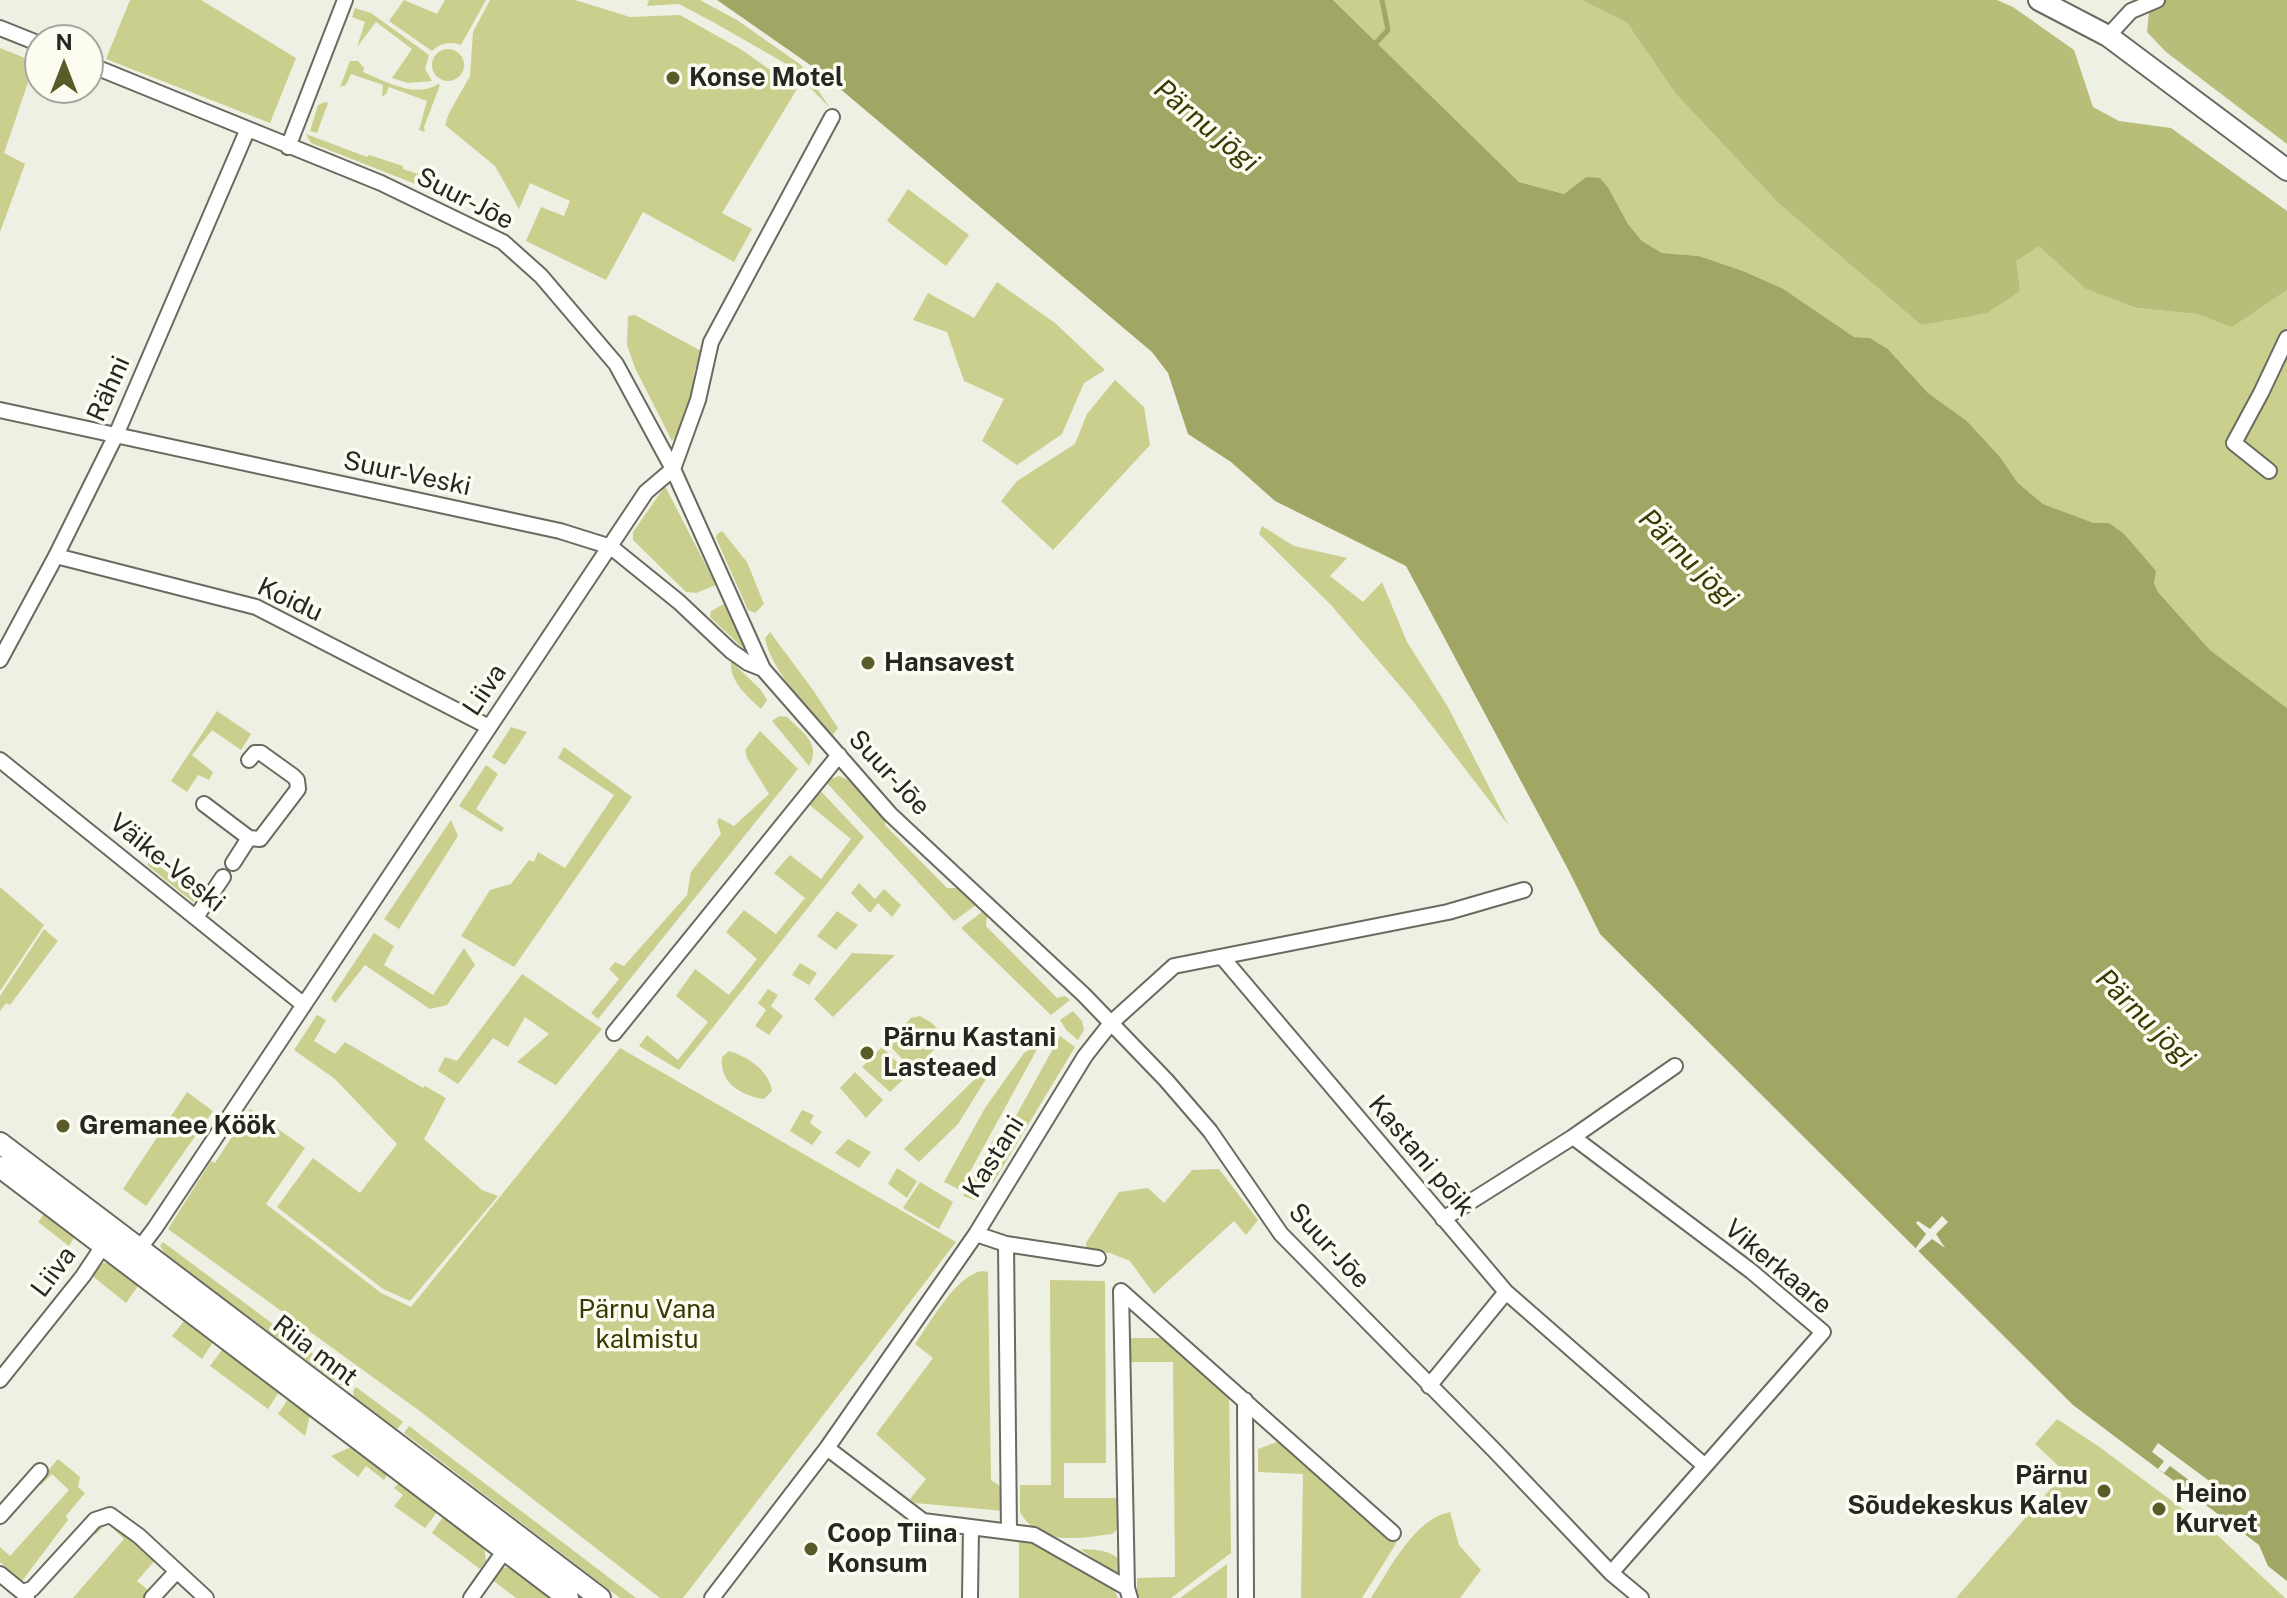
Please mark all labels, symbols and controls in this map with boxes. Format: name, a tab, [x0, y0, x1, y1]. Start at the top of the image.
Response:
north arrow	[24, 24, 104, 104]
text: N	[55, 29, 73, 55]
place label: Konse Motel	[689, 62, 844, 94]
marker: Konse Motel	[664, 69, 682, 87]
water label: Pärnu jõgi	[1147, 72, 1265, 180]
street label: Suur-Jõe	[411, 161, 519, 237]
street label: Rähni	[81, 352, 137, 426]
street label: Suur-Veski	[340, 445, 474, 503]
water label: Pärnu jõgi	[1631, 502, 1745, 616]
street label: Koidu	[252, 571, 328, 629]
place label: Hansavest	[884, 647, 1015, 679]
marker: Hansavest	[859, 654, 877, 672]
street label: Liiva	[457, 658, 513, 722]
street label: Suur-Jõe	[842, 724, 936, 822]
street label: Väike-Veski	[103, 807, 231, 919]
water label: Pärnu jõgi	[2088, 962, 2202, 1076]
place label: Pärnu Kastani Lasteaed	[883, 1022, 1056, 1084]
marker: Pärnu Kastani Lasteaed	[858, 1044, 876, 1062]
street label: Kastani põik	[1361, 1089, 1481, 1223]
place label: Gremanee Köök	[79, 1110, 276, 1142]
street label: Kastani	[957, 1110, 1031, 1204]
marker: Gremanee Köök	[54, 1117, 72, 1135]
street label: Suur-Jõe	[1282, 1197, 1376, 1295]
street label: Vikerkaare	[1718, 1213, 1838, 1321]
street label: Liiva	[25, 1241, 83, 1303]
park label: Pärnu Vana kalmistu	[578, 1294, 716, 1356]
street label: Riia mnt	[266, 1309, 364, 1393]
place label: Pärnu Sõudekeskus Kalev	[1847, 1460, 2088, 1522]
place label: Heino Kurvet	[2175, 1478, 2258, 1540]
marker: Pärnu Sõudekeskus Kalev	[2095, 1482, 2113, 1500]
marker: Heino Kurvet	[2150, 1500, 2168, 1518]
place label: Coop Tiina Konsum	[827, 1518, 957, 1580]
marker: Coop Tiina Konsum	[802, 1540, 820, 1558]

